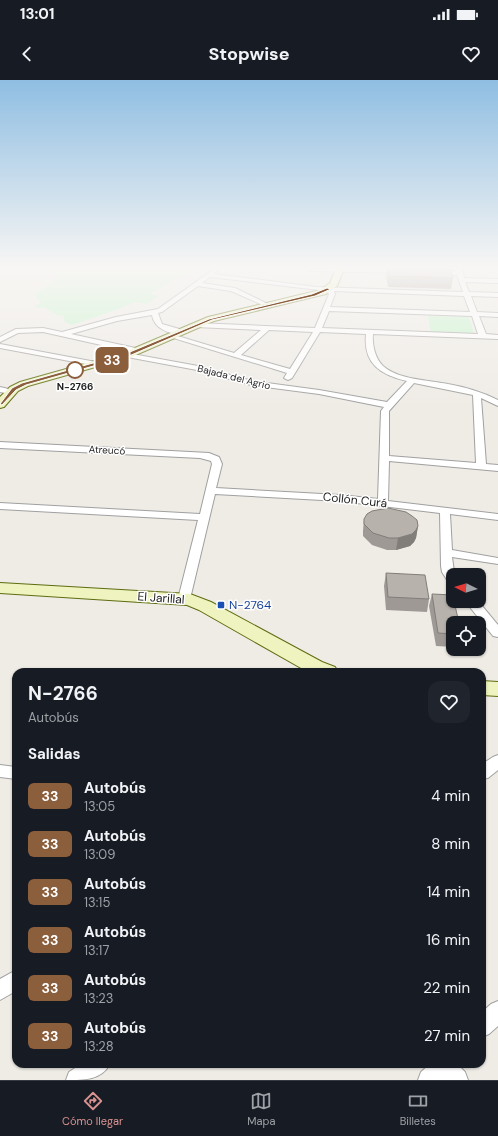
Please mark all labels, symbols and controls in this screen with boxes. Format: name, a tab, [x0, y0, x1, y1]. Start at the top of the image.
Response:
text: 13:01	[20, 4, 54, 24]
text: Stopwise	[209, 42, 290, 66]
icon: back	[16, 43, 38, 65]
icon: heart	[460, 43, 482, 65]
line badge: 33	[94, 347, 130, 373]
text: 33	[104, 351, 120, 369]
marker: N-2766	[66, 361, 84, 379]
street label: Bajada del Agrio	[196, 362, 272, 392]
place label: N-2766	[57, 380, 93, 393]
street label: Atreucó	[88, 443, 126, 457]
street label: Collón Curá	[322, 489, 388, 511]
north arrow	[446, 568, 486, 608]
map controls	[446, 568, 486, 656]
street label: El Jarillal	[137, 588, 185, 608]
place label: N-2764	[229, 597, 271, 613]
marker: N-2764	[216, 600, 226, 610]
button: locate	[446, 616, 486, 656]
text: N-2766	[28, 681, 98, 706]
button: heart	[428, 681, 470, 723]
text: Autobús	[28, 709, 79, 726]
text: Salidas	[28, 744, 81, 764]
text: Autobús	[84, 778, 146, 798]
text: 4 min	[431, 786, 470, 806]
text: 33	[42, 787, 58, 805]
text: 13:05	[84, 798, 115, 815]
text: Autobús	[84, 826, 146, 846]
text: 8 min	[431, 834, 470, 854]
text: 33	[42, 835, 58, 853]
text: 13:09	[84, 846, 115, 863]
text: Autobús	[84, 874, 146, 894]
text: 14 min	[427, 882, 470, 902]
text: 33	[42, 883, 58, 901]
text: 13:15	[84, 894, 110, 911]
text: Autobús	[84, 922, 146, 942]
text: 16 min	[426, 930, 470, 950]
text: 33	[42, 931, 58, 949]
text: 13:17	[84, 942, 109, 959]
text: Autobús	[84, 970, 146, 990]
text: 22 min	[423, 978, 470, 998]
text: 33	[42, 979, 58, 997]
text: 13:23	[84, 990, 114, 1007]
text: Autobús	[84, 1018, 146, 1038]
text: 27 min	[424, 1026, 470, 1046]
text: 33	[42, 1027, 58, 1045]
text: 13:28	[84, 1038, 114, 1055]
tab: Cómo llegar	[62, 1090, 123, 1128]
tab: Mapa	[247, 1090, 275, 1128]
tab: Billetes	[400, 1090, 436, 1128]

